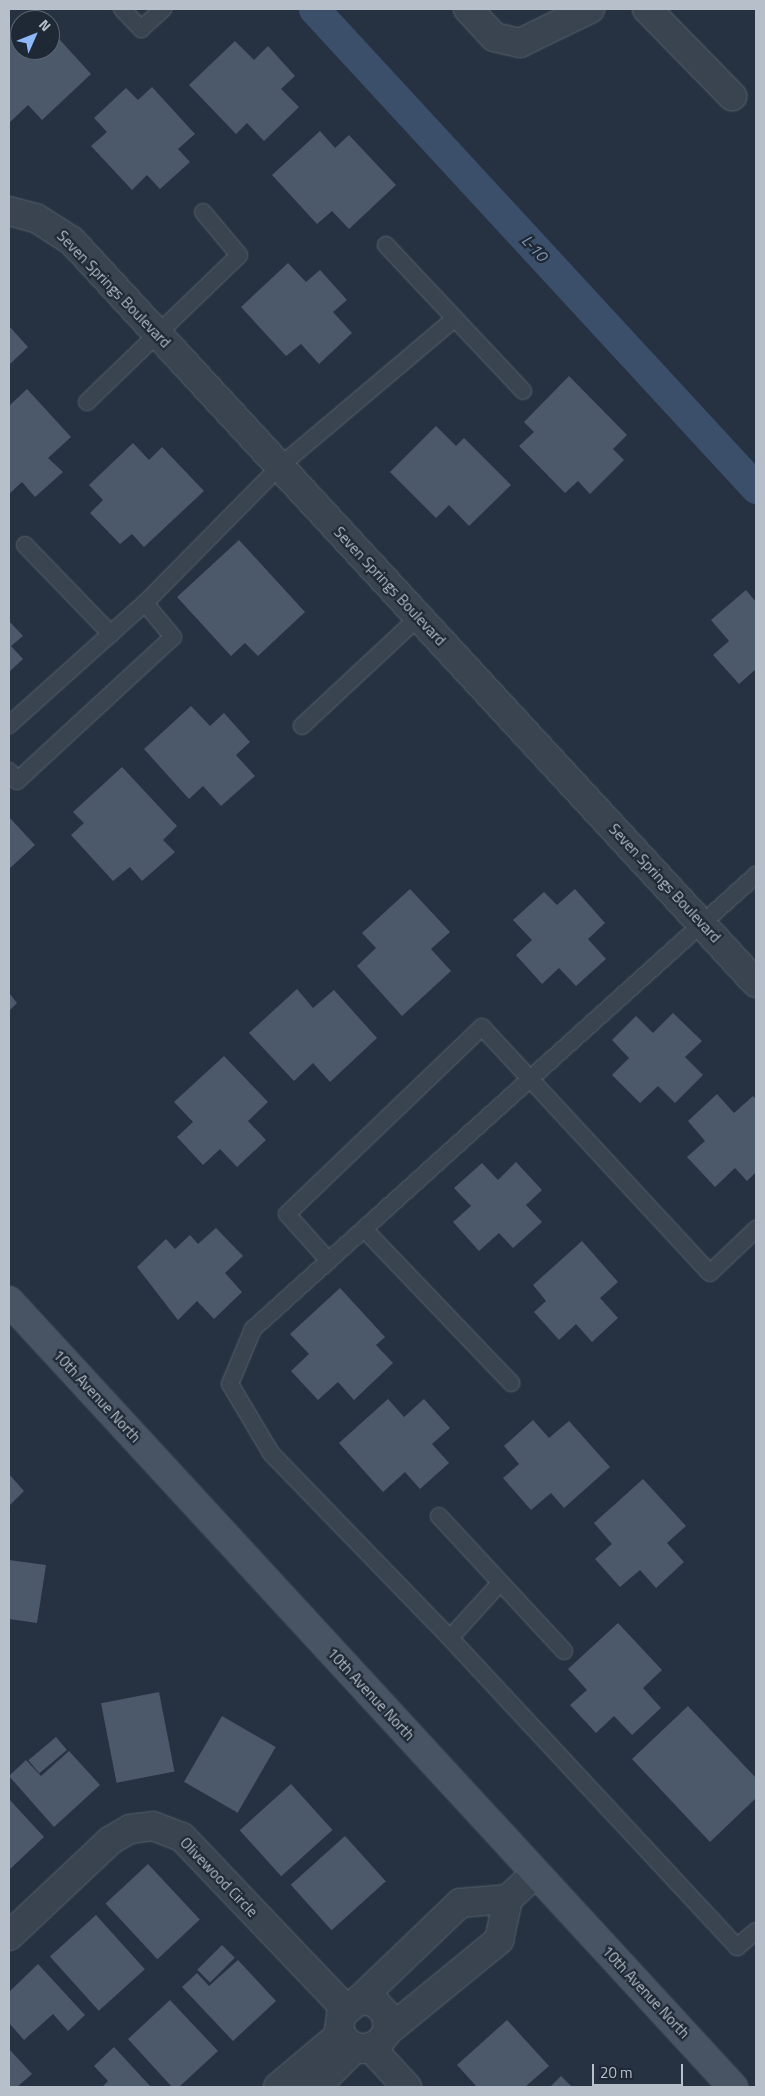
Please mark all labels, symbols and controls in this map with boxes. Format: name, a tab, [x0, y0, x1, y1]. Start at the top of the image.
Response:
north arrow	[10, 10, 60, 60]
text: N	[35, 14, 56, 36]
street label: Seven Springs Boulevard	[53, 227, 175, 351]
water label: L-10	[518, 231, 552, 265]
street label: Seven Springs Boulevard	[330, 523, 450, 649]
street label: Seven Springs Boulevard	[605, 820, 725, 946]
street label: 10th Avenue North	[49, 1346, 145, 1446]
street label: 10th Avenue North	[323, 1644, 419, 1744]
street label: Olivewood Circle	[176, 1833, 262, 1921]
street label: 10th Avenue North	[598, 1942, 694, 2042]
scale bar	[595, 2054, 686, 2086]
text: 20 m	[600, 2061, 633, 2084]

